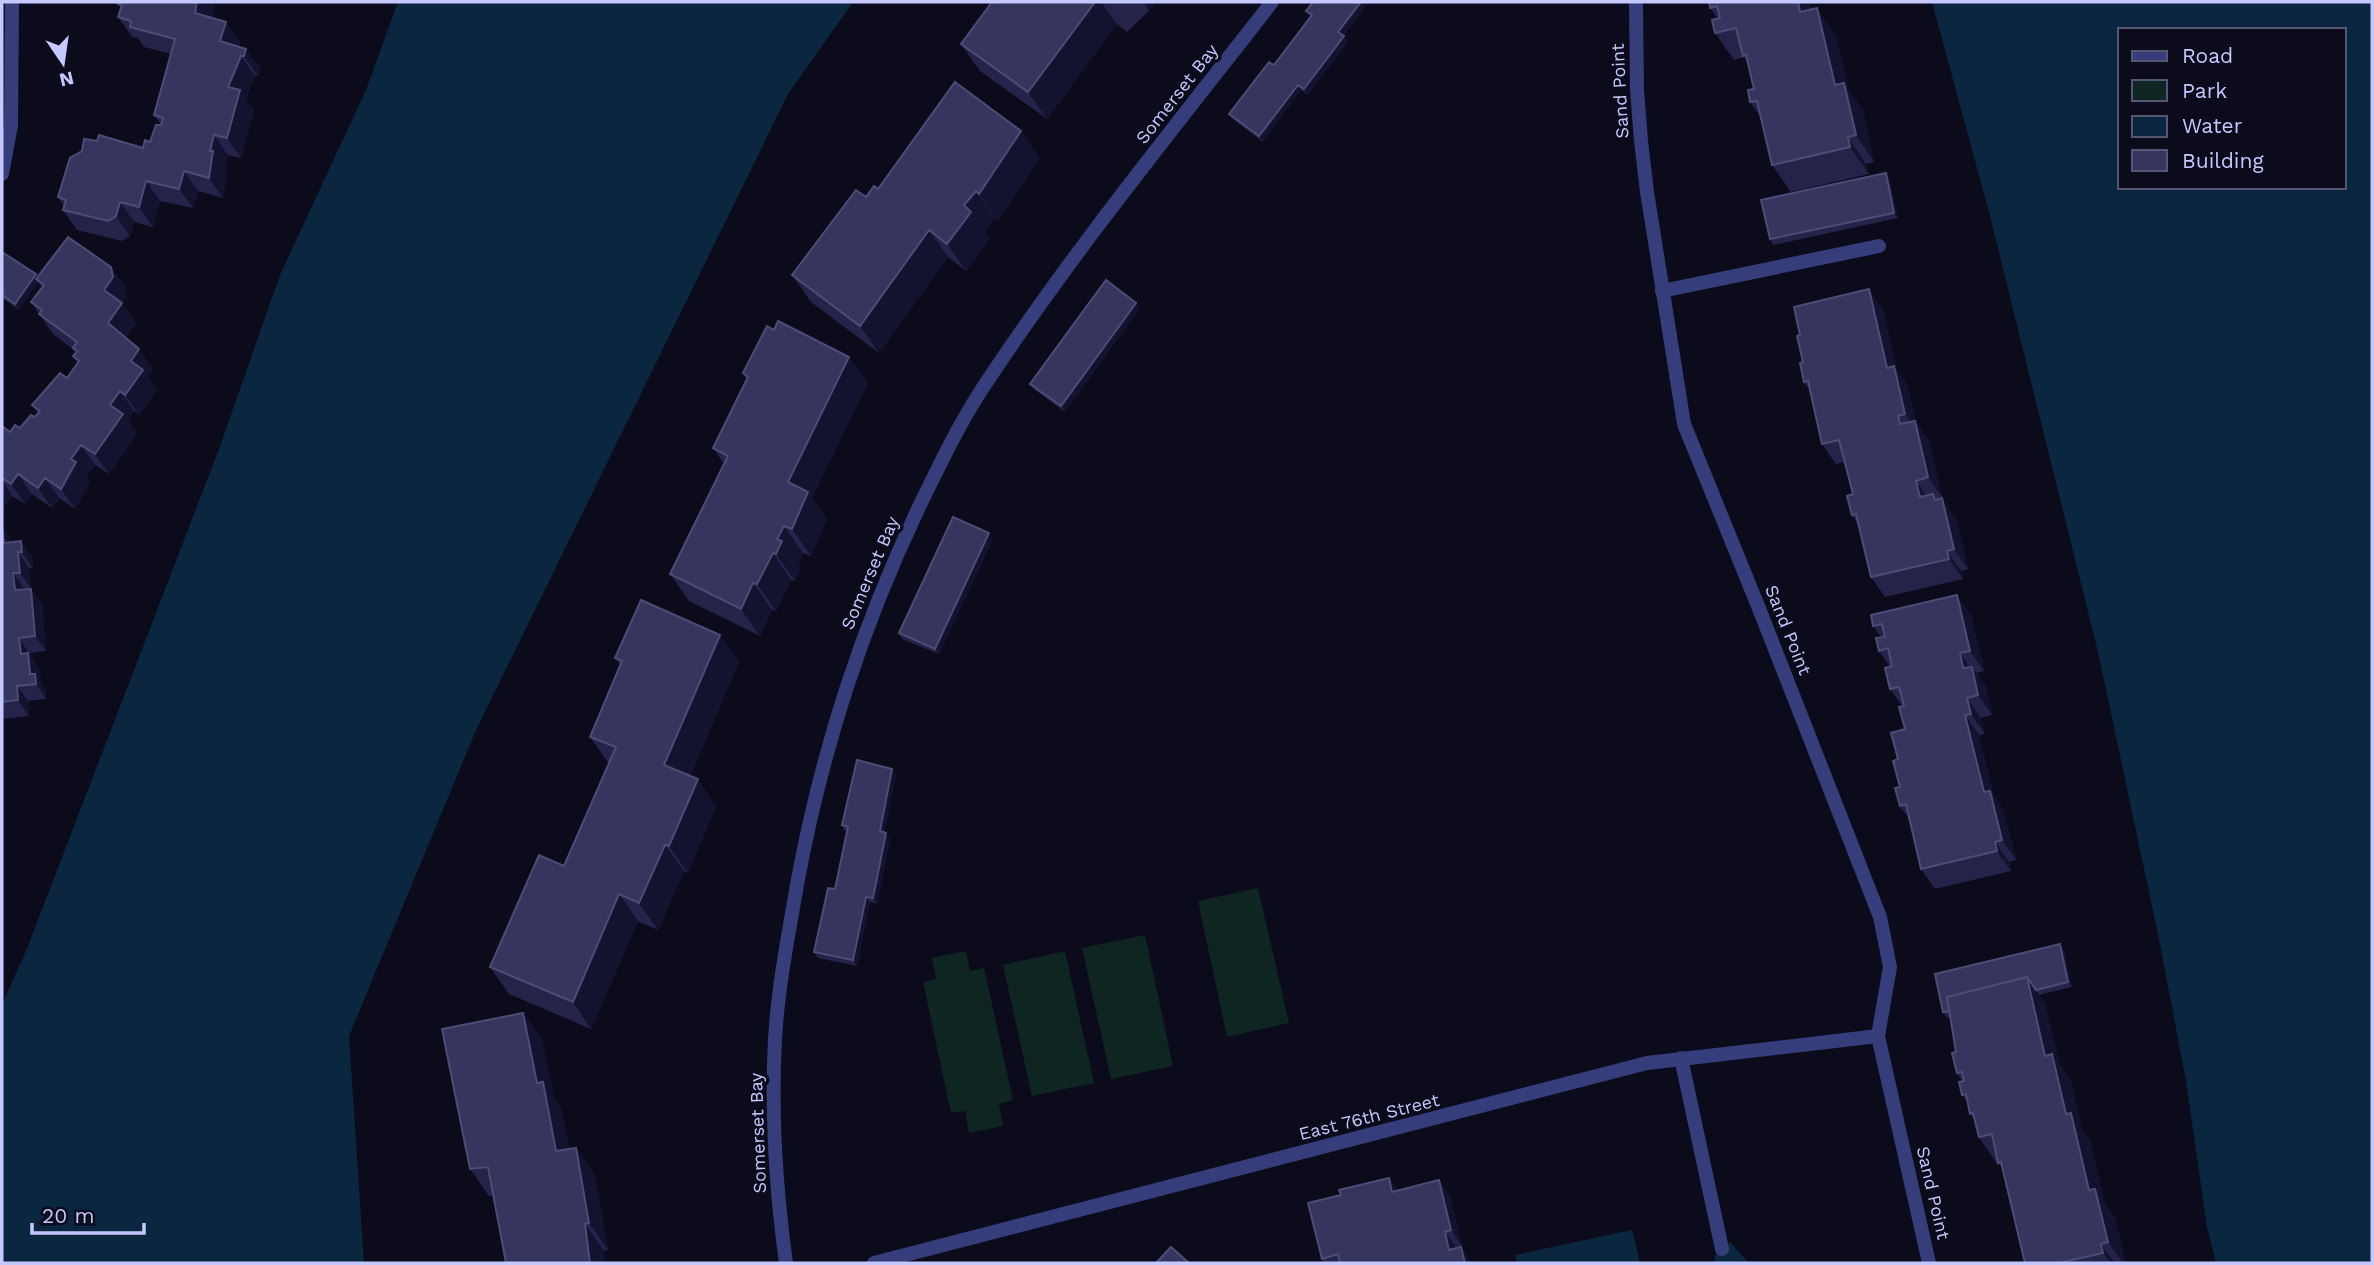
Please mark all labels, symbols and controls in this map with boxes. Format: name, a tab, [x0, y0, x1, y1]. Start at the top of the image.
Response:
north arrow	[28, 28, 98, 98]
legend	[2118, 28, 2346, 189]
street label: Somerset Bay	[1131, 39, 1223, 148]
street label: Sand Point	[1607, 43, 1632, 139]
text: Road	[2182, 43, 2233, 68]
text: N	[57, 66, 76, 92]
text: Park	[2182, 78, 2227, 103]
text: Water	[2182, 113, 2243, 138]
text: Building	[2182, 148, 2264, 173]
street label: Somerset Bay	[836, 512, 903, 633]
street label: Sand Point	[1761, 582, 1816, 678]
street label: Somerset Bay	[745, 1072, 770, 1194]
street label: East 76th Street	[1297, 1089, 1442, 1144]
street label: Sand Point	[1913, 1144, 1955, 1242]
scale bar	[32, 1192, 144, 1236]
text: 20 m	[42, 1203, 94, 1228]

